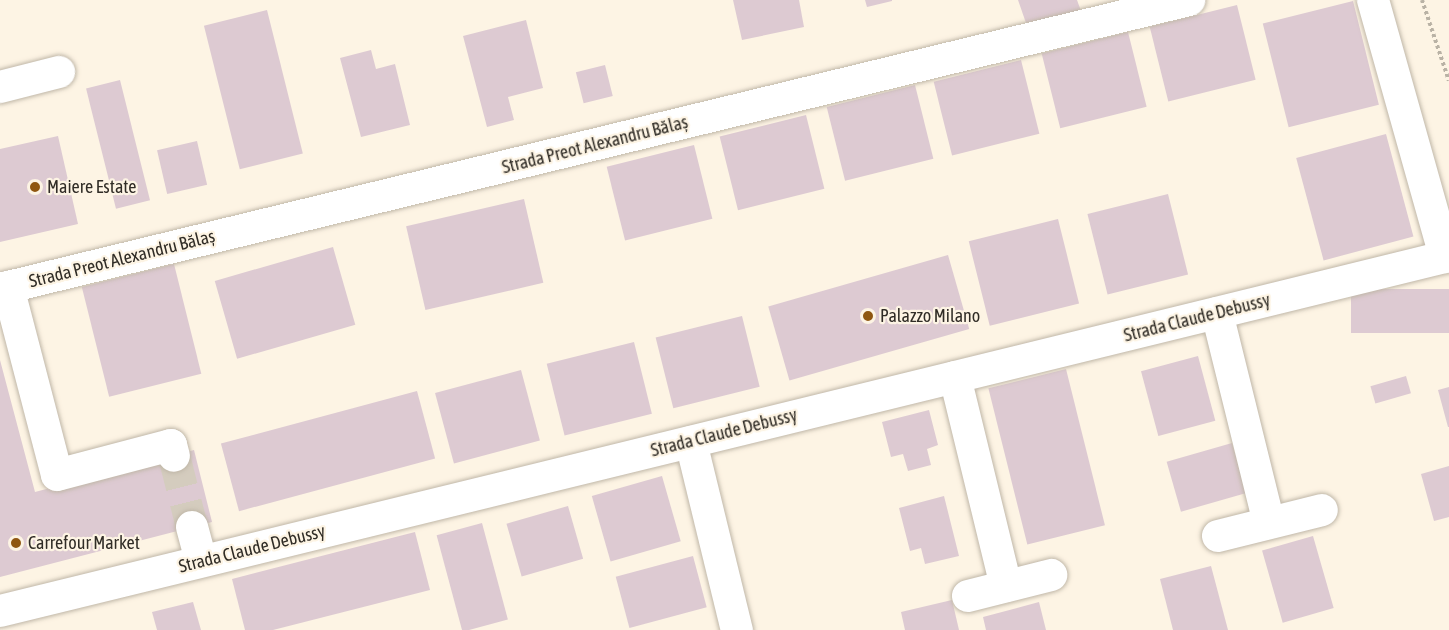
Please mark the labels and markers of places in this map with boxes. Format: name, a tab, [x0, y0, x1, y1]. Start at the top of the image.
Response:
place label: Maiere Estate	[47, 176, 136, 198]
marker: Maiere Estate	[28, 180, 42, 194]
place label: Palazzo Milano	[880, 305, 980, 327]
marker: Palazzo Milano	[861, 309, 875, 323]
place label: Carrefour Market	[28, 532, 140, 554]
marker: Carrefour Market	[9, 536, 23, 550]

